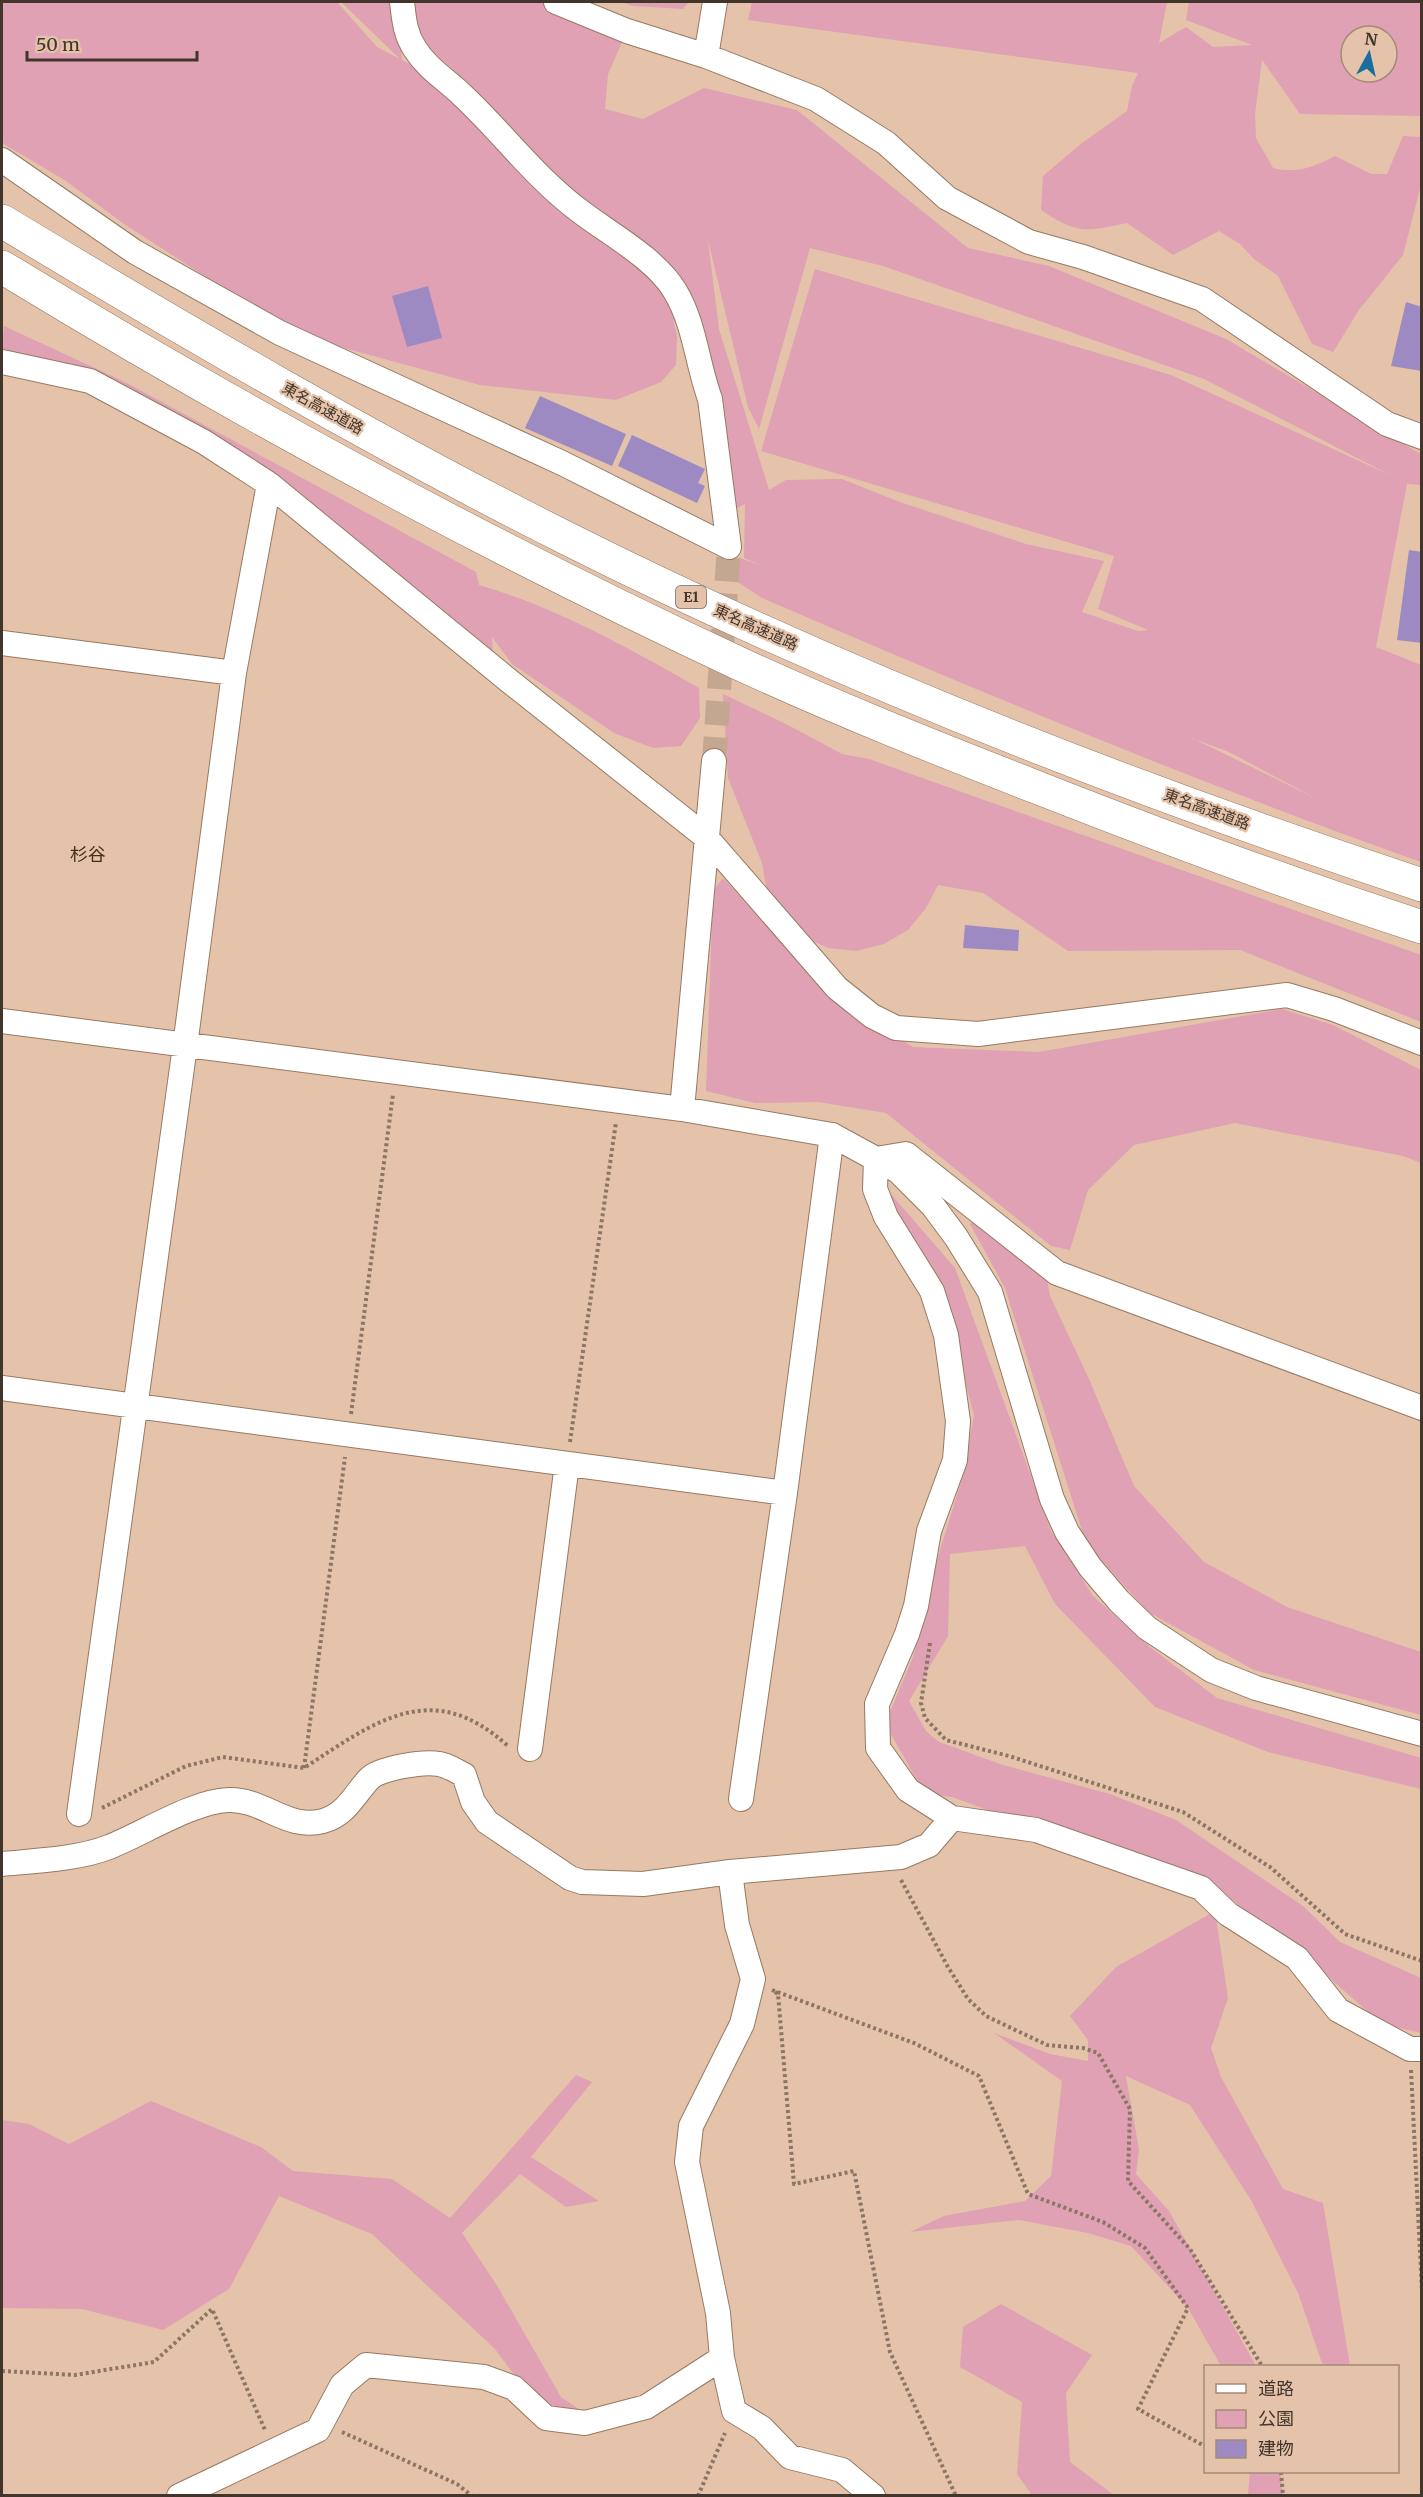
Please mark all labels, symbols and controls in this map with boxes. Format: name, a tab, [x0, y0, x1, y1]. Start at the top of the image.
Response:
scale bar	[27, 24, 196, 62]
north arrow	[1339, 24, 1399, 84]
text: N	[1363, 28, 1379, 50]
text: 50 m	[36, 33, 80, 56]
street label: 東名高速道路	[279, 378, 367, 438]
road number: E1	[676, 586, 706, 608]
street label: 東名高速道路	[711, 600, 801, 654]
street label: 東名高速道路	[1161, 785, 1253, 833]
district label: 杉谷	[70, 843, 106, 866]
legend	[1204, 2365, 1399, 2473]
text: 道路	[1258, 2377, 1294, 2400]
text: 公園	[1258, 2407, 1294, 2430]
text: 建物	[1258, 2437, 1294, 2460]

